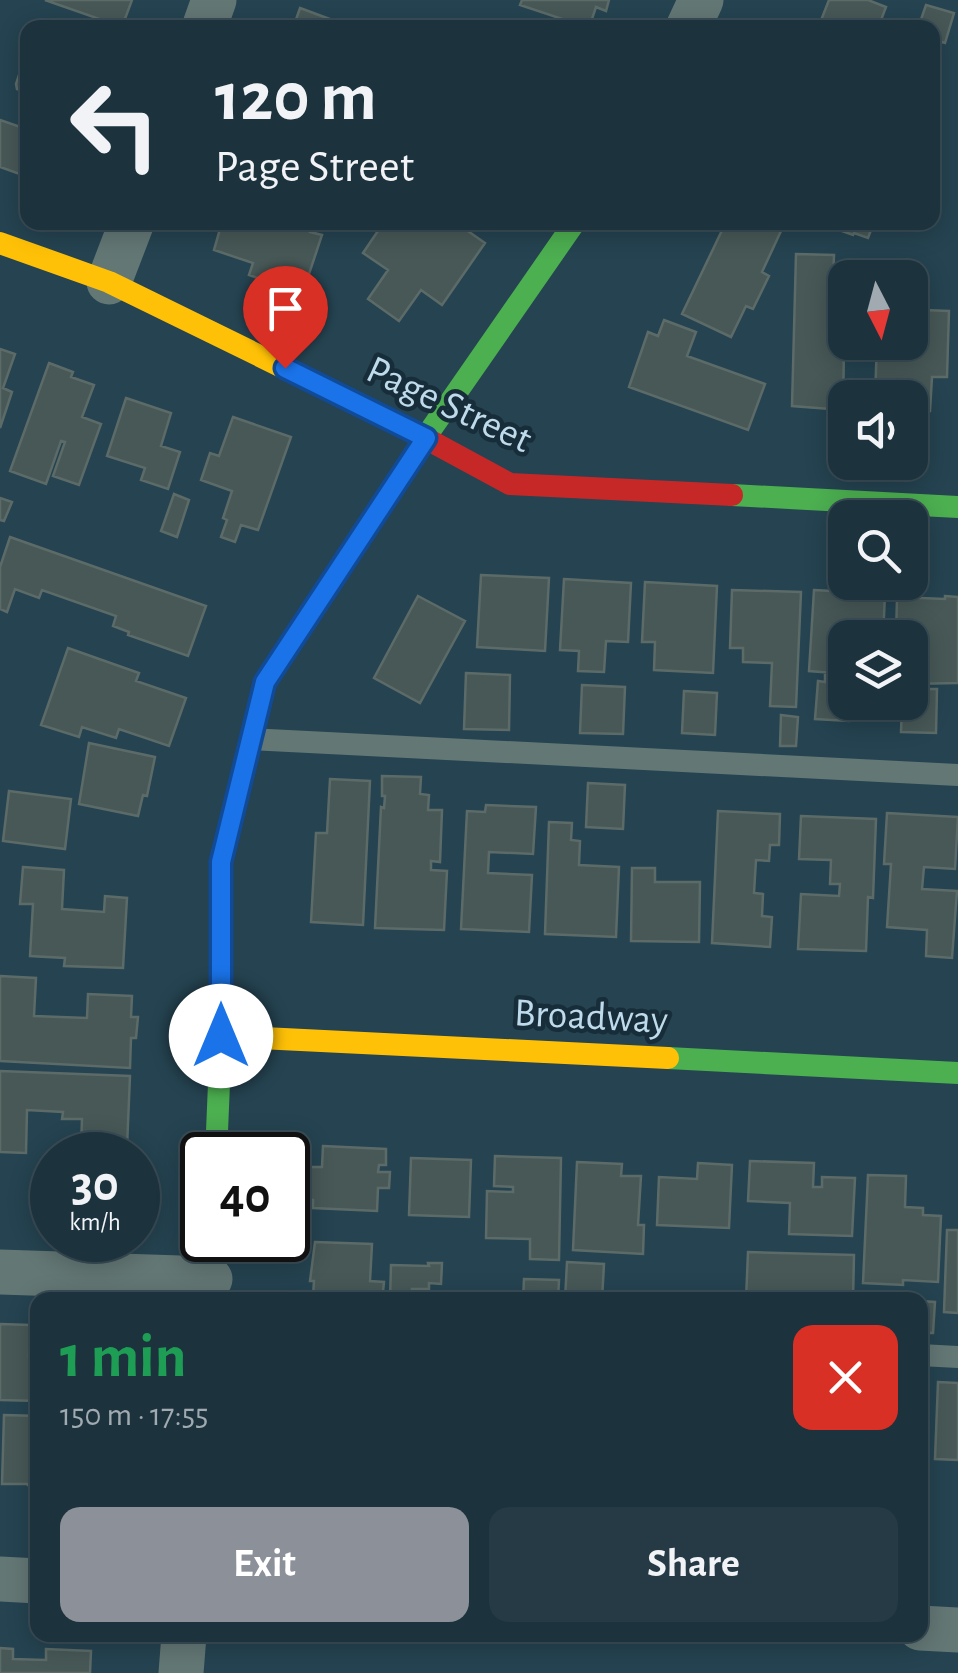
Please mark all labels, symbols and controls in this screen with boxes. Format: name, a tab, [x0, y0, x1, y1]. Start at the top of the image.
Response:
icon: left	[50, 60, 180, 190]
text: 120 m	[215, 63, 377, 133]
text: Page Street	[215, 145, 414, 190]
north arrow	[828, 260, 928, 360]
map controls	[828, 260, 928, 720]
pin	[243, 266, 328, 369]
icon: arrive	[258, 281, 313, 336]
street label: Page Street	[360, 349, 538, 461]
button: sound	[828, 380, 928, 480]
button: search	[828, 500, 928, 600]
button: layers	[828, 620, 928, 720]
position arrow	[169, 984, 273, 1088]
street label: Broadway	[513, 993, 669, 1041]
speed limit sign: 40	[180, 1132, 310, 1262]
text: 30	[71, 1160, 119, 1210]
text: km/h	[69, 1210, 121, 1235]
button: close	[793, 1325, 898, 1430]
text: 1 min	[60, 1328, 186, 1388]
text: 150 m · 17:55	[60, 1399, 208, 1431]
button: Exit	[60, 1507, 469, 1622]
button: Share	[489, 1507, 898, 1622]

